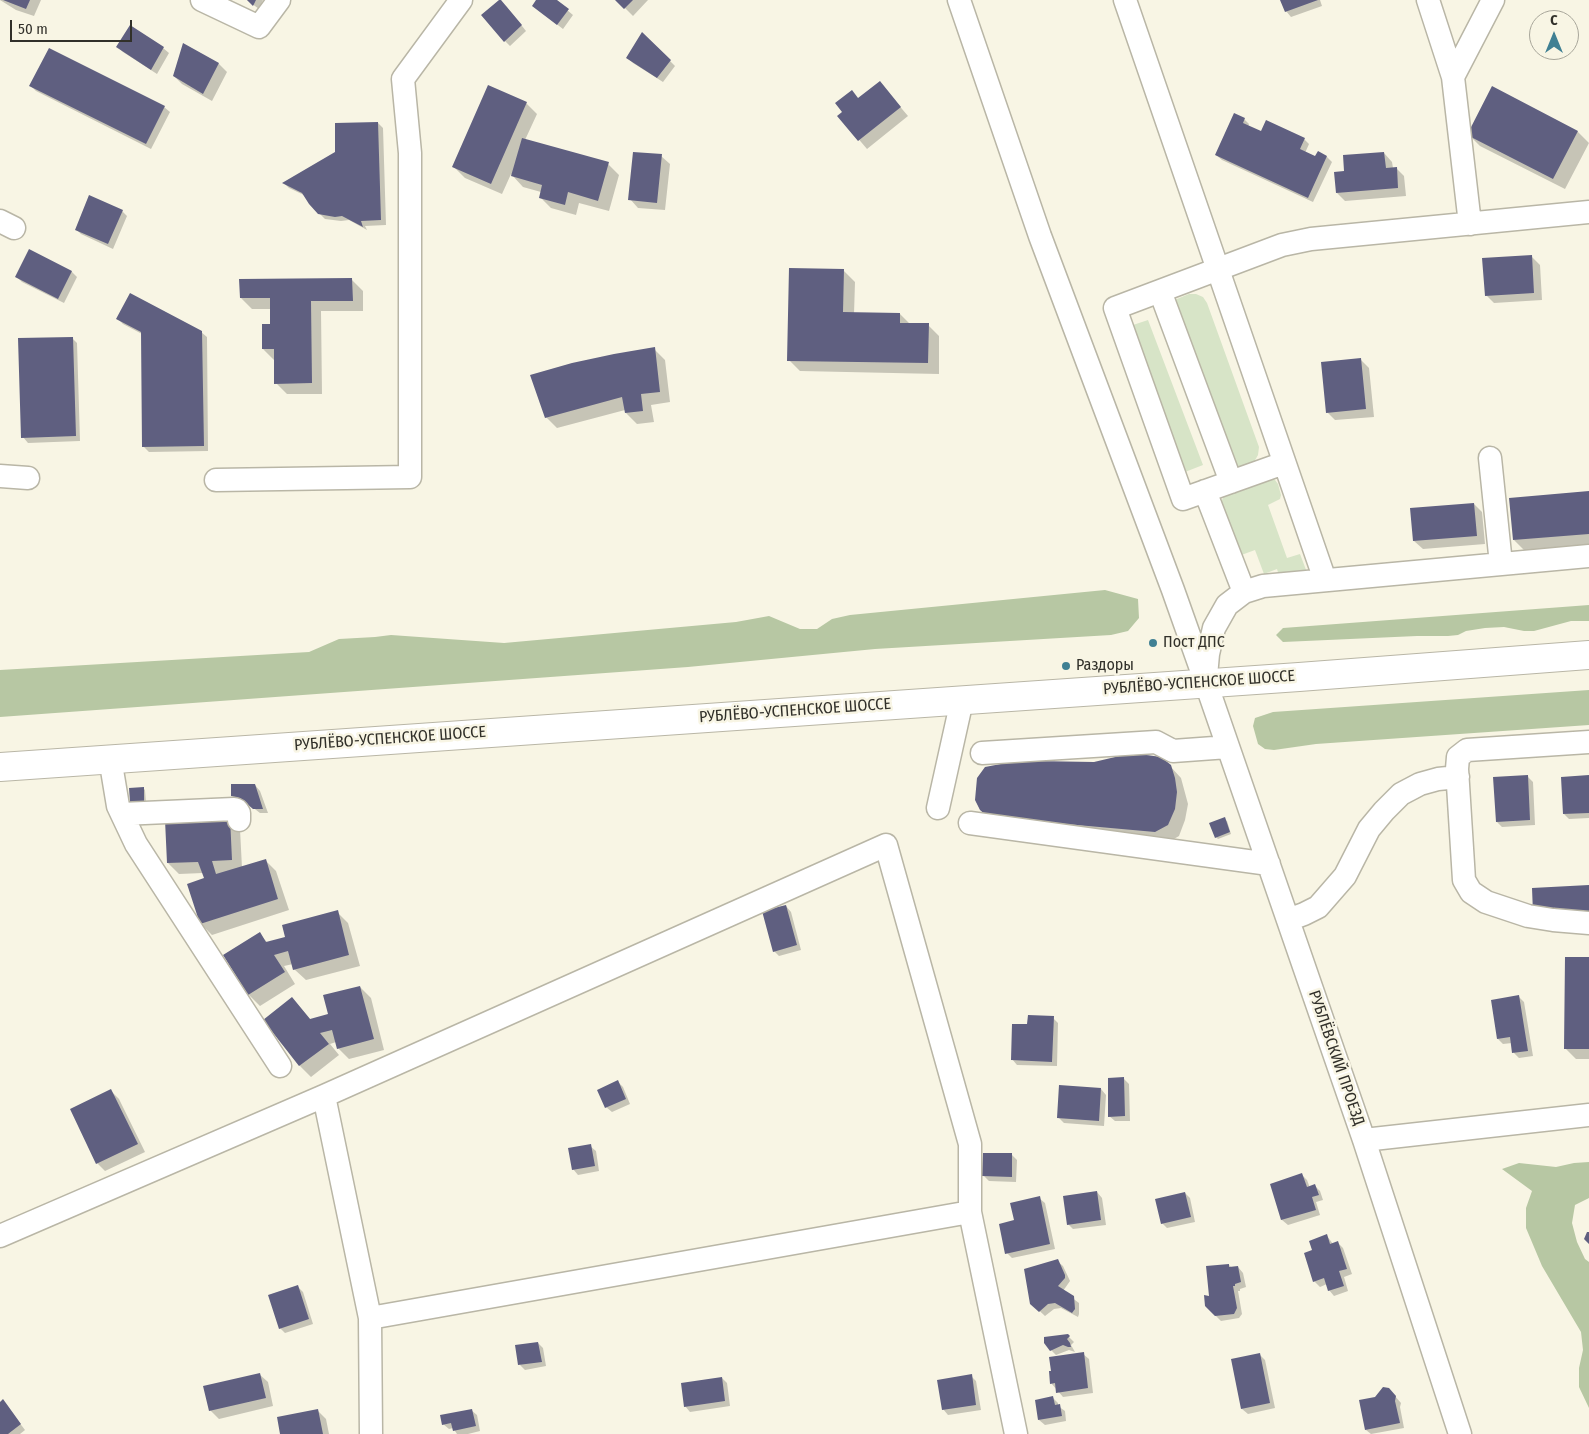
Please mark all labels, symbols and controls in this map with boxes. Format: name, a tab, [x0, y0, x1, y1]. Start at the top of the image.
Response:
scale bar	[12, 10, 135, 42]
north arrow	[1529, 10, 1579, 60]
text: С	[1550, 12, 1558, 29]
text: 50 m	[18, 20, 48, 38]
place label: Пост ДПС	[1163, 633, 1225, 653]
marker: Пост ДПС	[1147, 637, 1159, 649]
place label: Раздоры	[1076, 656, 1134, 676]
marker: Раздоры	[1060, 660, 1072, 672]
street label: РУБЛЁВО-УСПЕНСКОЕ ШОССЕ	[1103, 667, 1295, 699]
street label: РУБЛЁВО-УСПЕНСКОЕ ШОССЕ	[699, 695, 891, 727]
street label: РУБЛЁВО-УСПЕНСКОЕ ШОССЕ	[294, 723, 486, 755]
street label: РУБЛЁВСКИЙ ПРОЕЗД	[1304, 988, 1368, 1128]

